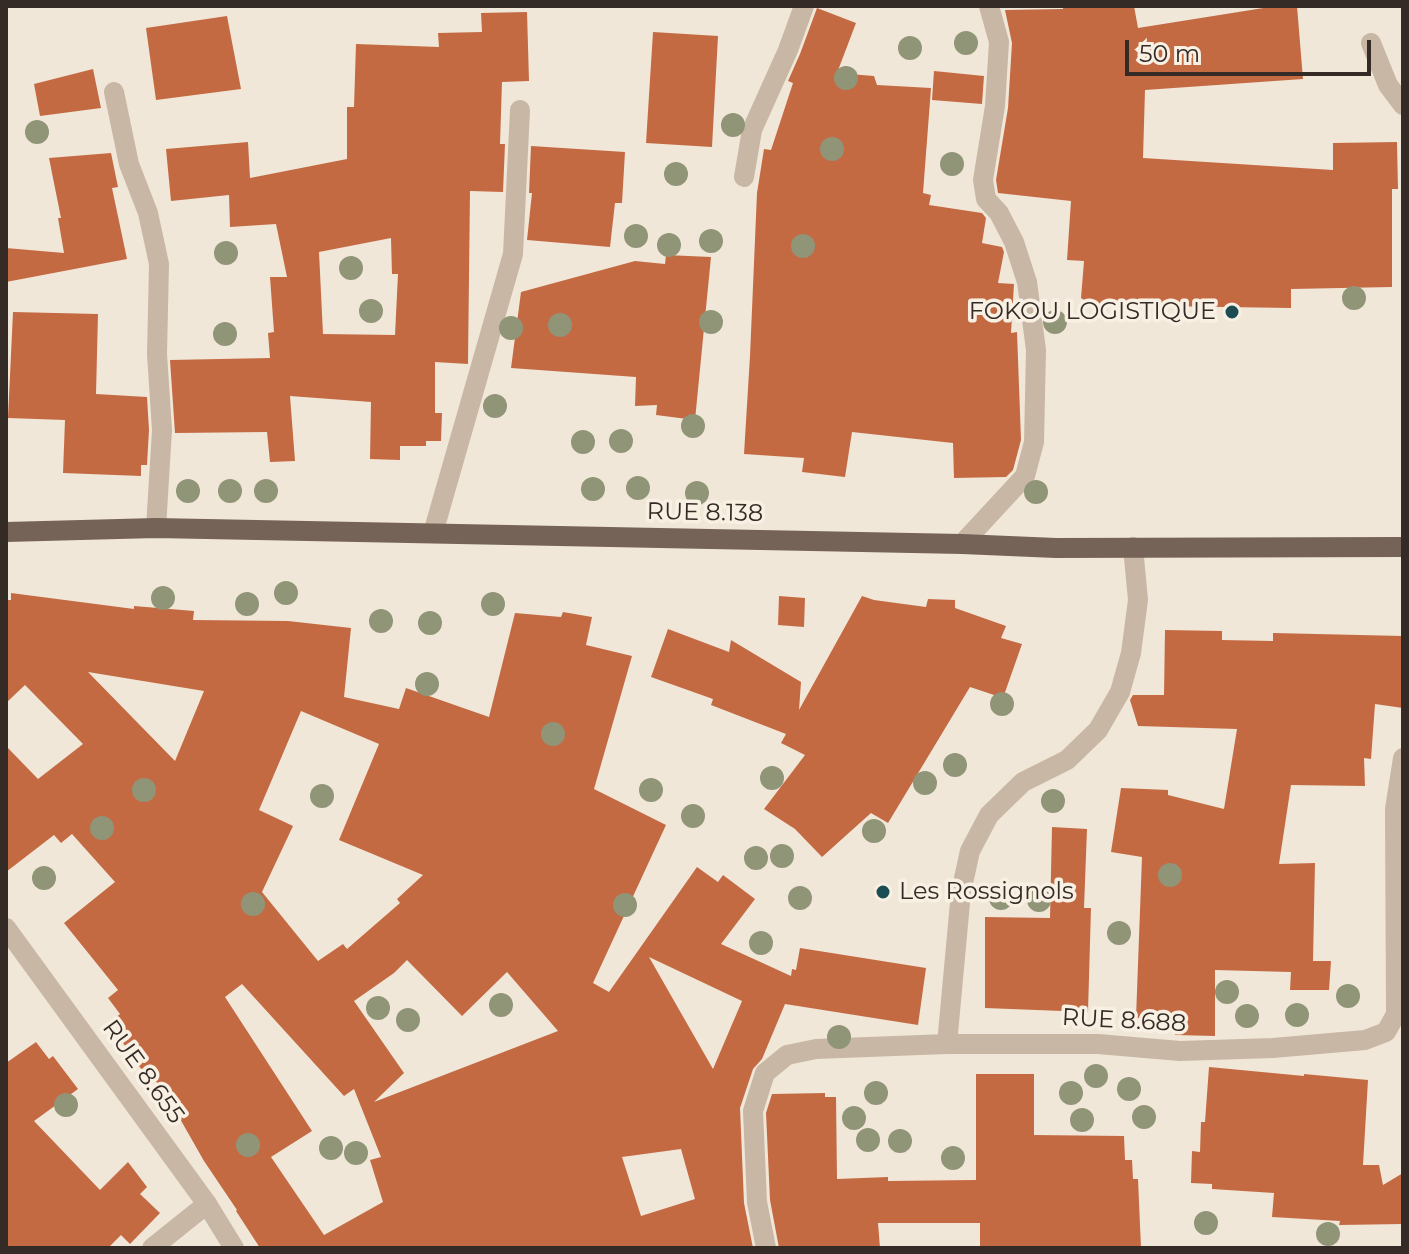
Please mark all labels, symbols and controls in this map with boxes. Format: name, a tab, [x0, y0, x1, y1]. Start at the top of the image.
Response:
scale bar	[1129, 24, 1375, 74]
text: 50 m	[1139, 39, 1200, 68]
place label: FOKOU LOGISTIQUE	[969, 298, 1216, 326]
marker: FOKOU LOGISTIQUE	[1223, 303, 1241, 321]
street label: RUE 8.138	[646, 498, 764, 528]
place label: Les Rossignols	[899, 878, 1074, 906]
marker: Les Rossignols	[874, 883, 892, 901]
street label: RUE 8.688	[1061, 1003, 1187, 1039]
street label: RUE 8.655	[96, 1015, 190, 1129]

